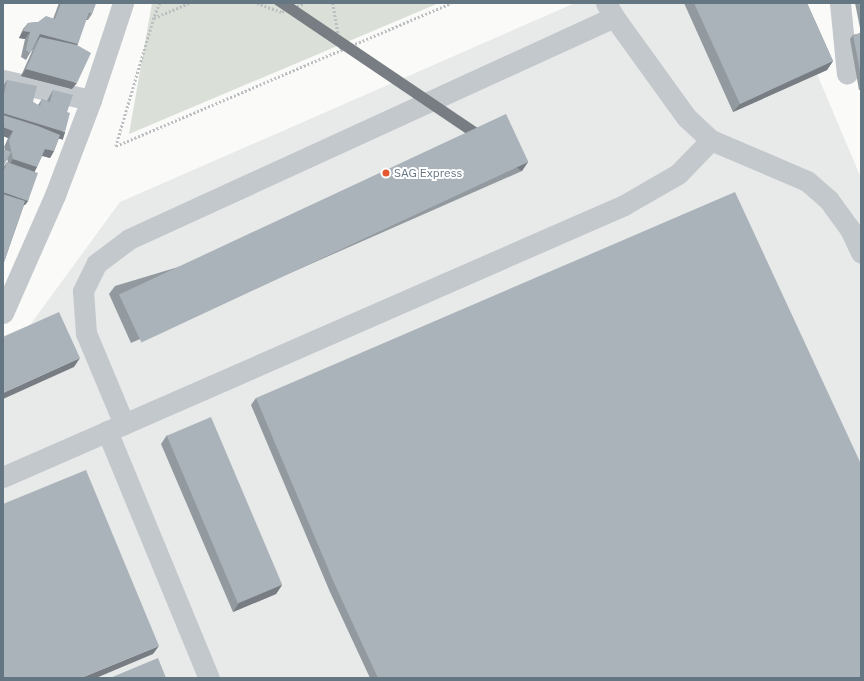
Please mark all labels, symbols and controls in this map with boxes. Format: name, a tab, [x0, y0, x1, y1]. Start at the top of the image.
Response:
place label: SAG Express	[394, 166, 462, 180]
marker: SAG Express	[381, 168, 391, 178]

